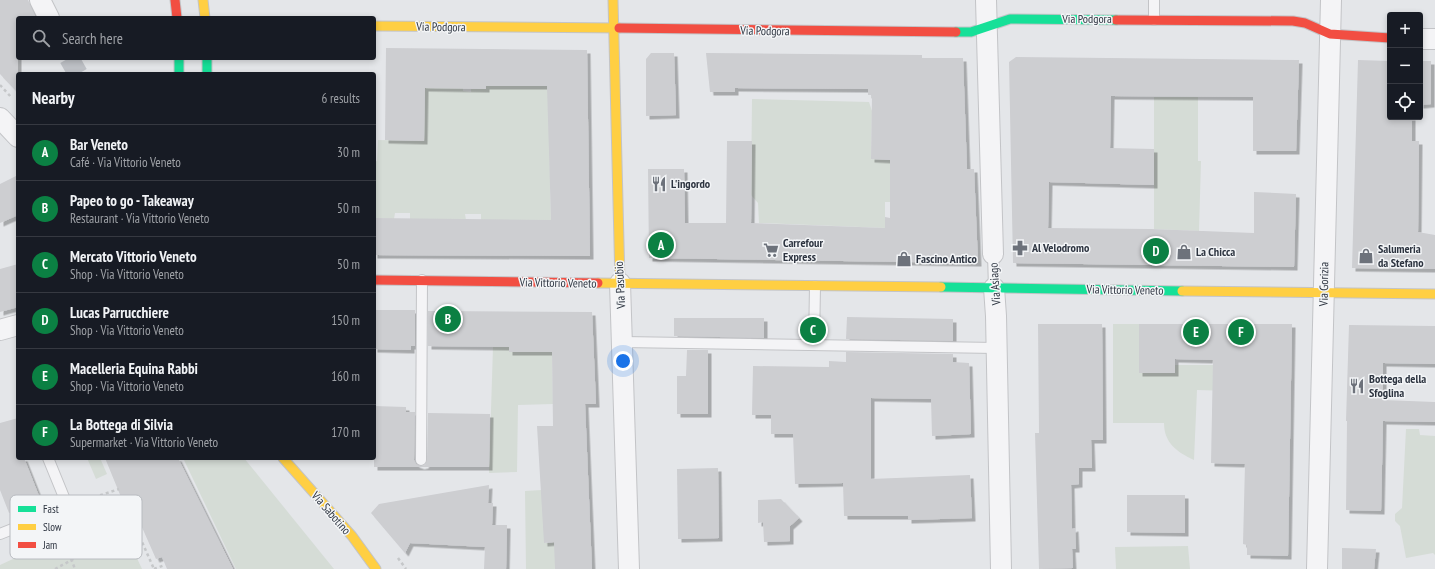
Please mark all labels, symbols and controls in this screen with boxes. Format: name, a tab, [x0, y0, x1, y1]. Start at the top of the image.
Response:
street label: Via Podgora	[1061, 11, 1112, 26]
map controls	[1387, 12, 1423, 120]
button: +	[1387, 12, 1423, 48]
search box	[16, 16, 376, 60]
street label: Via Podgora	[415, 19, 466, 34]
street label: Via Podgora	[739, 23, 790, 38]
icon: search	[30, 27, 52, 49]
text: Search here	[62, 29, 123, 48]
button: −	[1387, 48, 1423, 84]
button: locate	[1387, 84, 1423, 120]
text: Nearby	[32, 87, 75, 109]
text: 6 results	[321, 90, 360, 107]
text: Bar Veneto	[70, 135, 128, 154]
text: A	[42, 144, 48, 161]
text: 30 m	[337, 144, 360, 161]
text: Café · Via Vittorio Veneto	[70, 154, 181, 171]
restaurant icon: L'ingordo	[650, 175, 668, 193]
place label: L'ingordo	[671, 176, 711, 191]
text: Papeo to go - Takeaway	[70, 191, 194, 210]
text: B	[42, 200, 48, 217]
text: 50 m	[337, 200, 360, 217]
text: Restaurant · Via Vittorio Veneto	[70, 210, 209, 227]
pin: A	[648, 230, 674, 260]
place label: Carrefour Express	[783, 235, 823, 264]
pin: D	[1143, 236, 1169, 266]
pharmacy icon: Al Velodromo	[1011, 239, 1029, 257]
place label: Al Velodromo	[1031, 240, 1090, 255]
supermarket icon: Carrefour Express	[762, 241, 780, 259]
place label: Salumeria da Stefano	[1378, 241, 1424, 270]
shop icon: La Chicca	[1175, 243, 1193, 261]
place label: La Chicca	[1196, 244, 1235, 259]
text: Mercato Vittorio Veneto	[70, 247, 197, 266]
shop icon: Salumeria da Stefano	[1357, 247, 1375, 265]
shop icon: Fascino Antico	[895, 250, 913, 268]
place label: Fascino Antico	[916, 251, 978, 266]
text: C	[42, 256, 48, 273]
text: 50 m	[337, 256, 360, 273]
street label: Via Pasubio	[611, 261, 628, 310]
street label: Via Asiago	[986, 262, 1004, 307]
street label: Via Gorizia	[1316, 262, 1331, 307]
text: Shop · Via Vittorio Veneto	[70, 266, 184, 283]
street label: Via Vittorio Veneto	[518, 274, 597, 291]
street label: Via Vittorio Veneto	[1085, 281, 1164, 298]
text: Lucas Parrucchiere	[70, 303, 169, 322]
pin: B	[435, 304, 461, 334]
text: D	[42, 312, 48, 329]
text: 150 m	[331, 312, 360, 329]
pin: C	[800, 315, 826, 345]
pin: E	[1183, 317, 1209, 347]
pin: F	[1228, 317, 1254, 347]
text: Shop · Via Vittorio Veneto	[70, 322, 184, 339]
your location	[613, 351, 633, 371]
text: Macelleria Equina Rabbi	[70, 359, 198, 378]
text: E	[42, 368, 48, 385]
text: 160 m	[331, 368, 360, 385]
place label: Bottega della Sfoglina	[1369, 371, 1426, 400]
restaurant icon: Bottega della Sfoglina	[1348, 377, 1366, 395]
text: Shop · Via Vittorio Veneto	[70, 378, 184, 395]
text: La Bottega di Silvia	[70, 415, 173, 434]
text: F	[42, 424, 48, 441]
text: 170 m	[331, 424, 360, 441]
text: Supermarket · Via Vittorio Veneto	[70, 434, 218, 451]
street label: Via Sabotino	[308, 487, 354, 537]
legend	[10, 495, 142, 559]
text: Fast	[43, 502, 59, 516]
text: Slow	[43, 520, 62, 534]
text: Jam	[42, 538, 57, 552]

